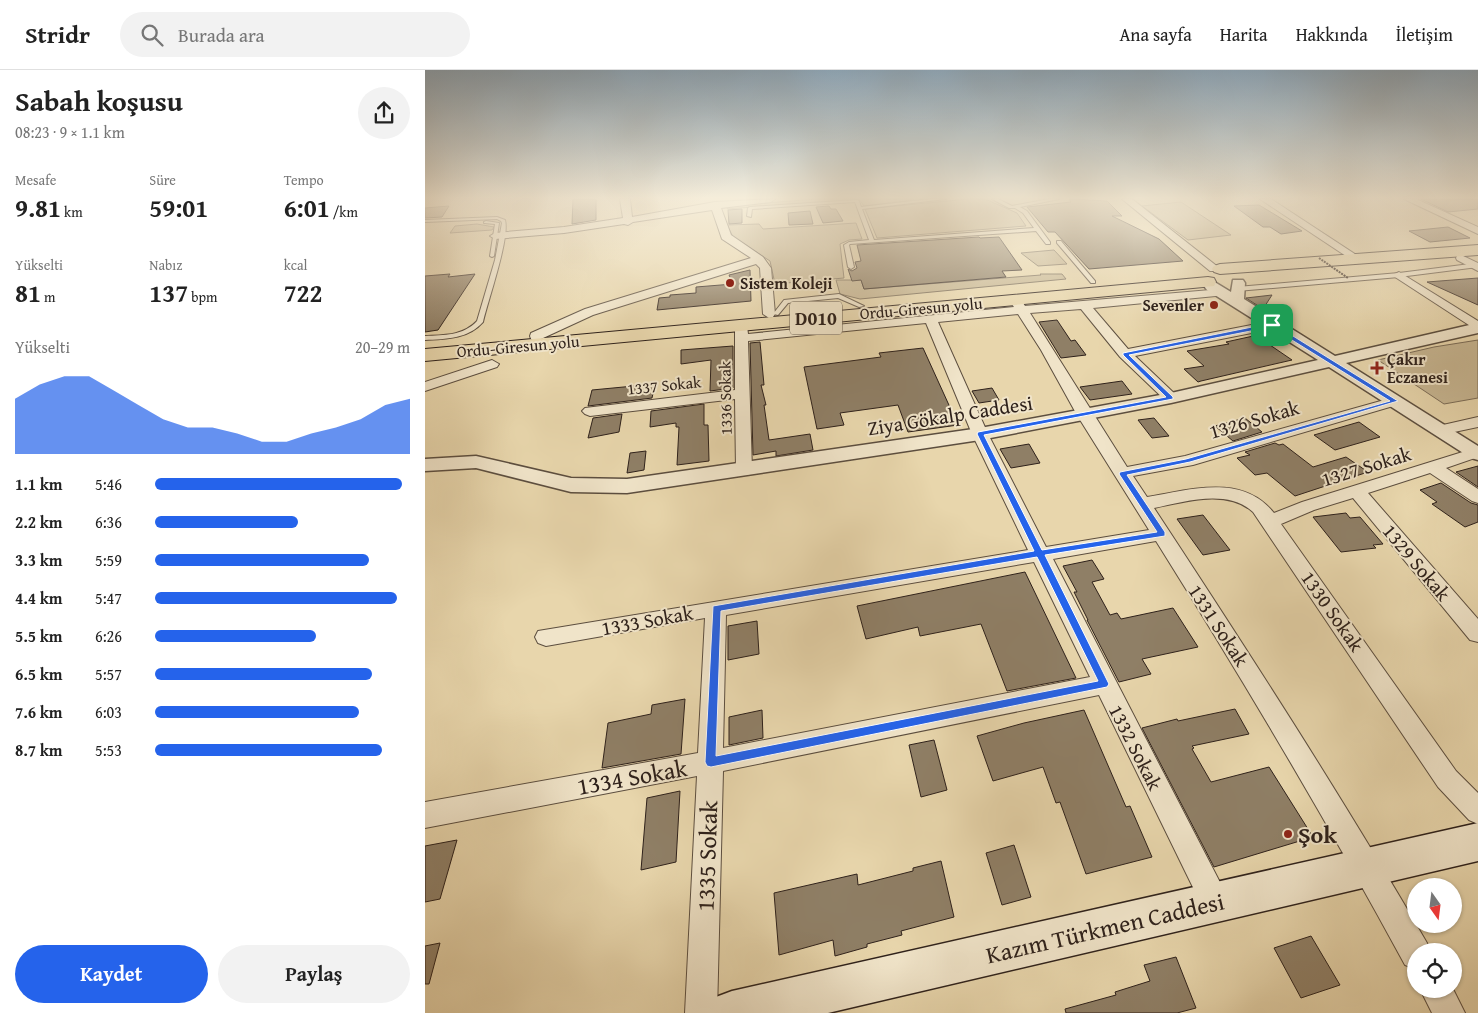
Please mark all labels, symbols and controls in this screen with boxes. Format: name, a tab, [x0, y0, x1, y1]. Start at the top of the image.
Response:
search box	[120, 12, 470, 57]
text: Stridr	[25, 17, 90, 52]
icon: search	[138, 21, 166, 49]
text: Burada ara	[178, 21, 265, 49]
text: Ana sayfa	[1119, 21, 1192, 48]
text: Harita	[1220, 21, 1268, 48]
text: Hakkında	[1296, 21, 1368, 48]
text: İletişim	[1396, 21, 1453, 48]
text: Sabah koşusu	[15, 80, 183, 121]
button: share	[358, 87, 410, 139]
text: 08:23 · 9 × 1.1 km	[15, 120, 125, 144]
text: Mesafe	[15, 170, 56, 190]
text: Süre	[149, 170, 176, 190]
text: Tempo	[284, 170, 324, 190]
text: 9.81	[15, 190, 61, 226]
text: 59:01	[149, 190, 208, 226]
text: 6:01	[284, 190, 330, 226]
text: km	[61, 202, 83, 222]
text: /km	[330, 202, 358, 222]
text: Yükselti	[15, 255, 63, 275]
text: Nabız	[149, 255, 182, 275]
text: kcal	[284, 255, 308, 275]
place label: Sistem Koleji	[740, 271, 833, 295]
text: 81	[15, 275, 41, 311]
text: 137	[149, 275, 188, 311]
text: 722	[284, 275, 323, 311]
marker: Sistem Koleji	[724, 277, 736, 289]
text: m	[41, 287, 55, 307]
text: bpm	[188, 287, 218, 307]
street label: Ordu-Giresun yolu	[859, 291, 984, 325]
place label: Sevenler	[1142, 293, 1205, 317]
marker: Sevenler	[1208, 299, 1220, 311]
road number: D010	[790, 302, 842, 334]
pin	[1251, 304, 1293, 346]
icon: arrive	[1258, 311, 1286, 339]
street label: Ordu-Giresun yolu	[456, 329, 581, 363]
text: Yükselti	[15, 335, 70, 359]
text: 20–29 m	[355, 335, 410, 359]
place label: Çakır Eczanesi	[1387, 347, 1448, 389]
street label: 1336 Sokak	[712, 360, 738, 435]
marker: Çakır Eczanesi	[1371, 362, 1383, 374]
street label: 1337 Sokak	[626, 369, 703, 401]
street label: Ziya Gökalp Caddesi	[865, 388, 1035, 442]
street label: 1326 Sokak	[1205, 392, 1303, 446]
street label: 1327 Sokak	[1317, 438, 1415, 493]
text: 1.1 km	[15, 472, 62, 496]
text: 5:46	[95, 472, 122, 496]
text: 2.2 km	[15, 510, 62, 534]
text: 6:36	[95, 510, 122, 534]
street label: 1329 Sokak	[1376, 517, 1458, 607]
text: 3.3 km	[15, 548, 62, 572]
text: 5:59	[95, 548, 122, 572]
street label: 1330 Sokak	[1295, 565, 1372, 658]
street label: 1331 Sokak	[1182, 578, 1257, 672]
text: 4.4 km	[15, 586, 62, 610]
text: 5:47	[95, 586, 122, 610]
street label: 1333 Sokak	[599, 598, 696, 642]
text: 5.5 km	[15, 624, 62, 648]
text: 6:26	[95, 624, 122, 648]
text: 6.5 km	[15, 662, 62, 686]
text: 5:57	[95, 662, 122, 686]
street label: 1332 Sokak	[1102, 699, 1170, 796]
text: 7.6 km	[15, 700, 62, 724]
text: 6:03	[95, 700, 122, 724]
text: 8.7 km	[15, 738, 62, 762]
text: 5:53	[95, 738, 122, 762]
street label: 1334 Sokak	[574, 750, 691, 804]
street label: 1335 Sokak	[688, 799, 726, 912]
place label: Şok	[1298, 817, 1337, 852]
marker: Şok	[1282, 828, 1294, 840]
north arrow	[1407, 878, 1463, 932]
map controls	[1407, 878, 1462, 998]
street label: Kazım Türkmen Caddesi	[983, 884, 1228, 972]
button: locate	[1407, 943, 1462, 998]
button: Kaydet	[15, 945, 208, 1003]
button: Paylaş	[218, 945, 410, 1003]

